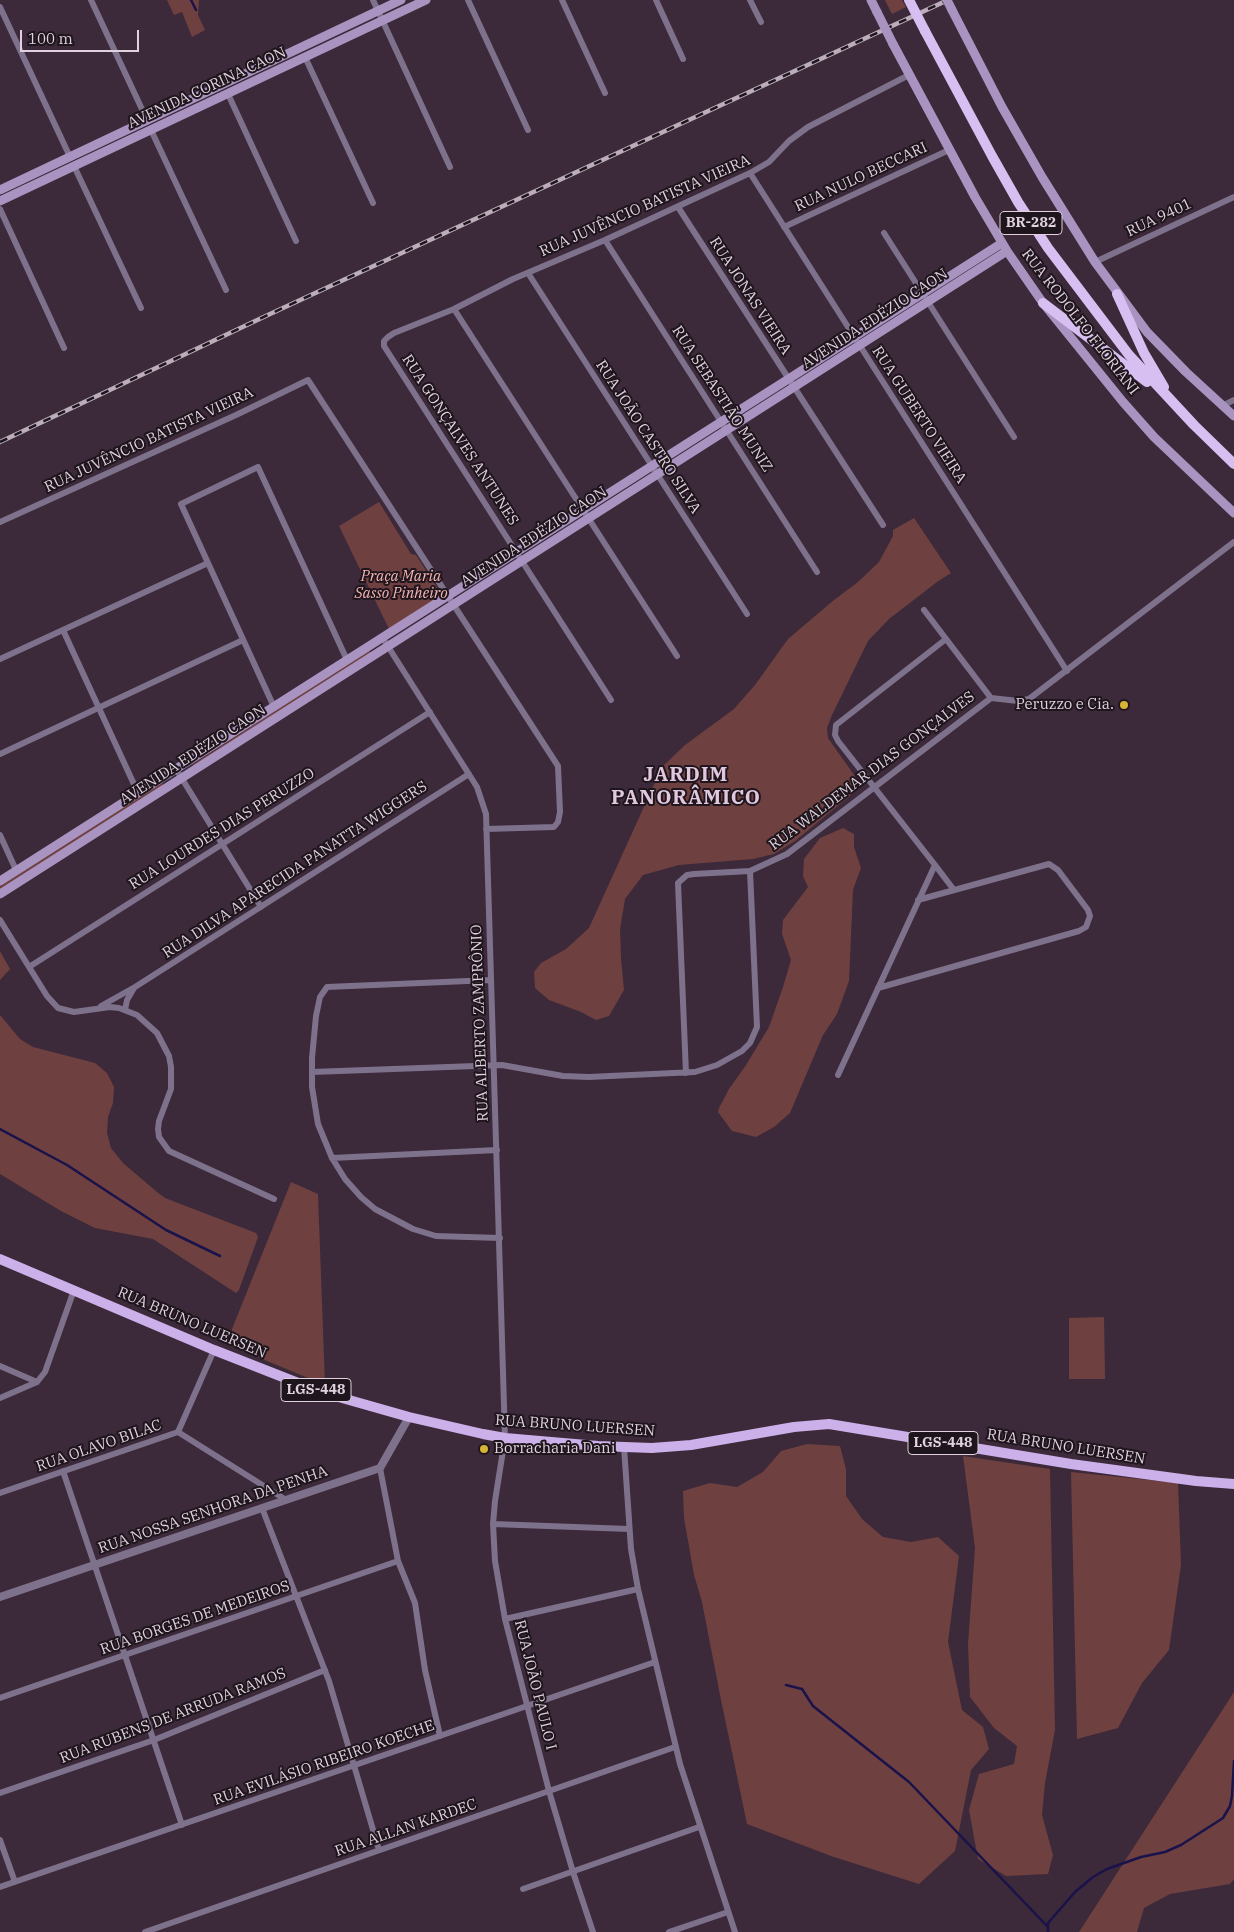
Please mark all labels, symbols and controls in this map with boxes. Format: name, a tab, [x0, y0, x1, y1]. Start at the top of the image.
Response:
scale bar	[22, 20, 141, 52]
text: 100 m	[28, 29, 73, 48]
street label: AVENIDA CORINA CAON	[125, 43, 289, 133]
street label: RUA NULO BECCARI	[792, 138, 930, 216]
street label: RUA JUVÊNCIO BATISTA VIEIRA	[537, 151, 753, 261]
street label: RUA 9401	[1123, 195, 1195, 241]
road number: BR-282	[1000, 212, 1062, 234]
street label: RUA JONAS VIEIRA	[705, 234, 795, 358]
street label: RUA RODOLFO FLORIANI	[1018, 246, 1142, 398]
street label: AVENIDA EDÉZIO CAON	[799, 265, 951, 373]
street label: RUA SEBASTIÃO MUNIZ	[668, 322, 776, 476]
street label: RUA GUBERTO VIEIRA	[868, 343, 970, 487]
street label: RUA GONÇALVES ANTUNES	[398, 351, 522, 529]
street label: RUA JOÃO CASTRO SILVA	[592, 357, 704, 517]
street label: RUA JUVÊNCIO BATISTA VIEIRA	[42, 384, 256, 496]
street label: AVENIDA EDÉZIO CAON	[458, 483, 610, 591]
park label: Praça Maria Sasso Pinheiro	[354, 568, 448, 603]
street label: RUA WALDEMAR DIAS GONÇALVES	[766, 688, 978, 854]
place label: Peruzzo e Cia.	[1015, 696, 1114, 714]
marker: Peruzzo e Cia.	[1118, 699, 1130, 711]
street label: AVENIDA EDÉZIO CAON	[117, 701, 269, 809]
district label: JARDIM PANORÂMICO	[610, 763, 762, 810]
street label: RUA LOURDES DIAS PERUZZO	[126, 764, 318, 894]
street label: RUA DILVA APARECIDA PANATTA WIGGERS	[159, 778, 431, 962]
street label: RUA ALBERTO ZAMPRÔNIO	[468, 924, 492, 1122]
street label: RUA BRUNO LUERSEN	[115, 1283, 269, 1363]
road number: LGS-448	[281, 1378, 351, 1402]
street label: RUA BRUNO LUERSEN	[494, 1411, 656, 1441]
street label: RUA OLAVO BILAC	[34, 1416, 164, 1476]
street label: RUA BRUNO LUERSEN	[985, 1426, 1147, 1468]
road number: LGS-448	[908, 1432, 978, 1455]
place label: Borracharia Dani	[494, 1440, 615, 1458]
marker: Borracharia Dani	[478, 1443, 490, 1455]
street label: RUA NOSSA SENHORA DA PENHA	[96, 1462, 330, 1558]
street label: RUA BORGES DE MEDEIROS	[98, 1577, 292, 1659]
street label: RUA JOÃO PAULO I	[510, 1618, 560, 1752]
street label: RUA RUBENS DE ARRUDA RAMOS	[57, 1664, 289, 1768]
street label: RUA EVILÁSIO RIBEIRO KOECHE	[211, 1717, 437, 1809]
street label: RUA ALLAN KARDEC	[333, 1795, 479, 1861]

